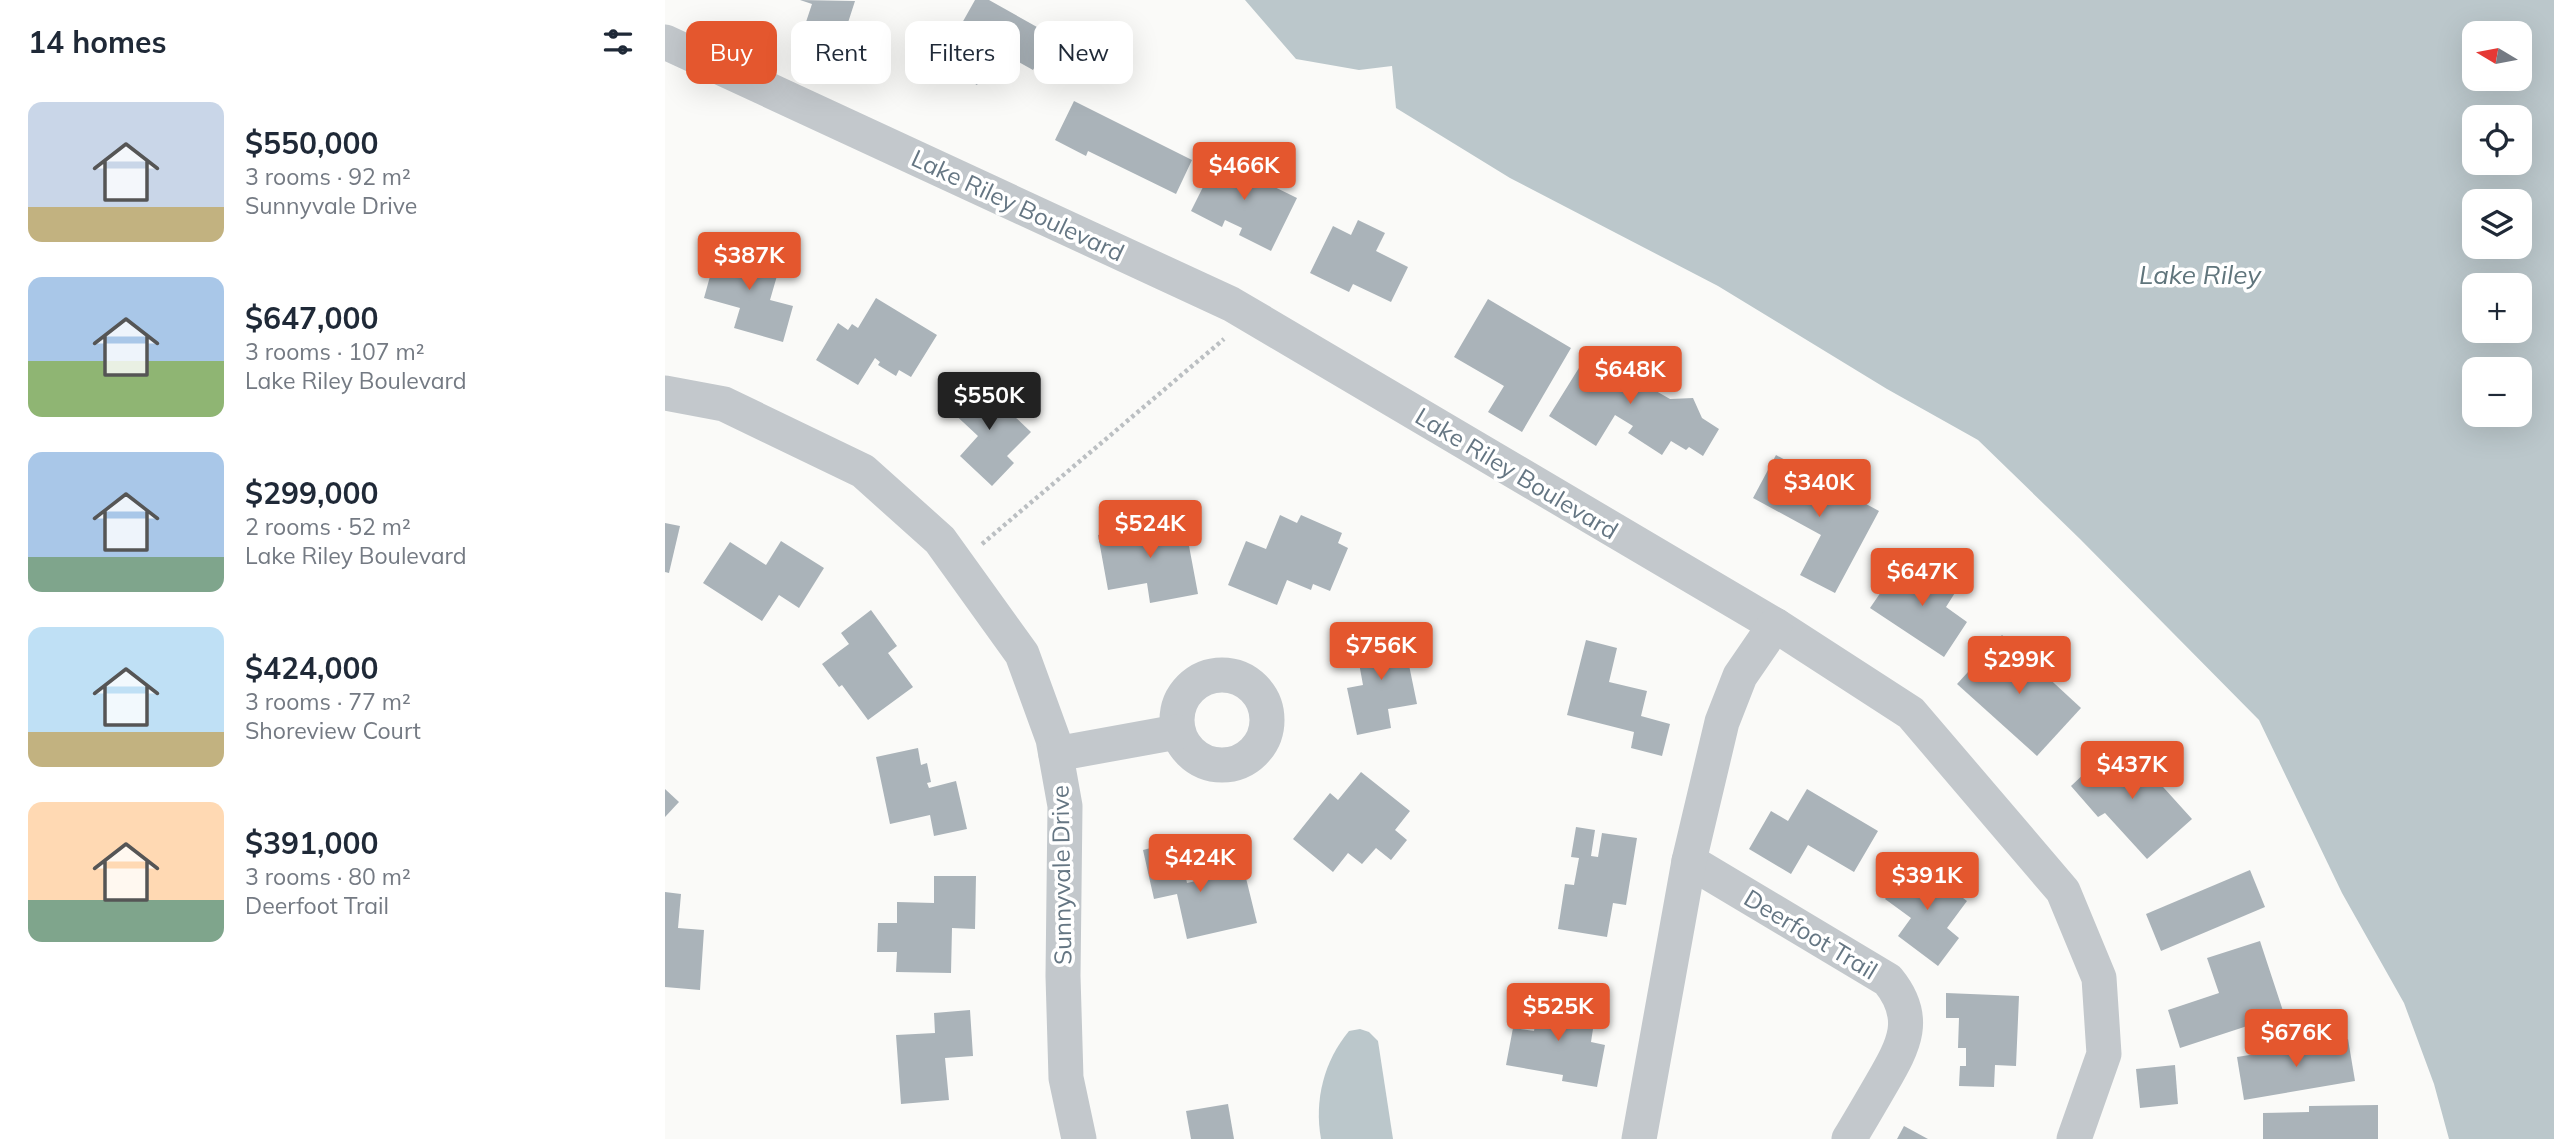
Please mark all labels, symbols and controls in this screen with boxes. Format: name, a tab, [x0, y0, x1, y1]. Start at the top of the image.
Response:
chip: Buy	[686, 21, 777, 84]
chip: Rent	[791, 21, 891, 84]
chip: Filters	[905, 21, 1020, 84]
chip: New	[1034, 21, 1133, 84]
north arrow	[2462, 21, 2532, 91]
map controls	[2462, 21, 2532, 427]
text: 14 homes	[28, 23, 167, 61]
icon: filters	[599, 23, 637, 61]
button: locate	[2462, 105, 2532, 175]
text: $550,000	[245, 124, 378, 162]
icon: home	[84, 130, 168, 214]
pin: $466K	[1195, 142, 1293, 202]
street label: Lake Riley Boulevard	[907, 143, 1129, 267]
text: $466K	[1209, 150, 1279, 179]
text: 3 rooms · 92 m²	[245, 162, 411, 191]
button: layers	[2462, 189, 2532, 259]
text: Sunnyvale Drive	[245, 191, 417, 220]
pin: $387K	[700, 232, 798, 292]
text: $387K	[714, 240, 784, 269]
water label: Lake Riley	[2139, 258, 2262, 291]
button: +	[2462, 273, 2532, 343]
text: $647,000	[245, 299, 378, 337]
icon: home	[84, 305, 168, 389]
text: 3 rooms · 107 m²	[245, 337, 425, 366]
pin: $648K	[1581, 346, 1679, 406]
text: $648K	[1595, 354, 1665, 383]
button: −	[2462, 357, 2532, 427]
text: Lake Riley Boulevard	[245, 366, 467, 395]
pin: $550K	[940, 372, 1038, 432]
text: $550K	[954, 380, 1024, 409]
street label: Lake Riley Boulevard	[1410, 401, 1624, 545]
pin: $340K	[1770, 460, 1868, 519]
text: $340K	[1784, 467, 1854, 496]
text: $299,000	[245, 474, 378, 512]
icon: home	[84, 480, 168, 564]
pin: $524K	[1101, 500, 1199, 560]
text: $524K	[1115, 508, 1185, 537]
text: 2 rooms · 52 m²	[245, 512, 411, 541]
text: Lake Riley Boulevard	[245, 541, 467, 570]
pin: $647K	[1873, 548, 1971, 608]
text: $647K	[1887, 556, 1957, 585]
pin: $756K	[1332, 622, 1430, 682]
text: $756K	[1346, 630, 1416, 659]
pin: $299K	[1970, 636, 2068, 696]
text: $299K	[1984, 644, 2054, 673]
text: $424,000	[245, 649, 378, 687]
icon: home	[84, 655, 168, 739]
text: 3 rooms · 77 m²	[245, 687, 411, 716]
text: Shoreview Court	[245, 716, 421, 745]
pin: $437K	[2083, 742, 2181, 801]
text: $437K	[2097, 749, 2167, 778]
street label: Sunnyvale Drive	[1044, 785, 1078, 965]
text: $391,000	[245, 824, 378, 862]
icon: home	[84, 830, 168, 914]
pin: $424K	[1151, 834, 1249, 894]
text: $424K	[1165, 842, 1235, 871]
pin: $391K	[1878, 852, 1976, 912]
text: $391K	[1892, 860, 1962, 889]
text: 3 rooms · 80 m²	[245, 862, 411, 891]
street label: Deerfoot Trail	[1739, 882, 1883, 986]
text: Deerfoot Trail	[245, 891, 389, 920]
pin: $525K	[1509, 984, 1607, 1043]
text: $525K	[1523, 991, 1593, 1020]
pin: $676K	[2247, 1010, 2345, 1069]
text: $676K	[2261, 1017, 2331, 1046]

